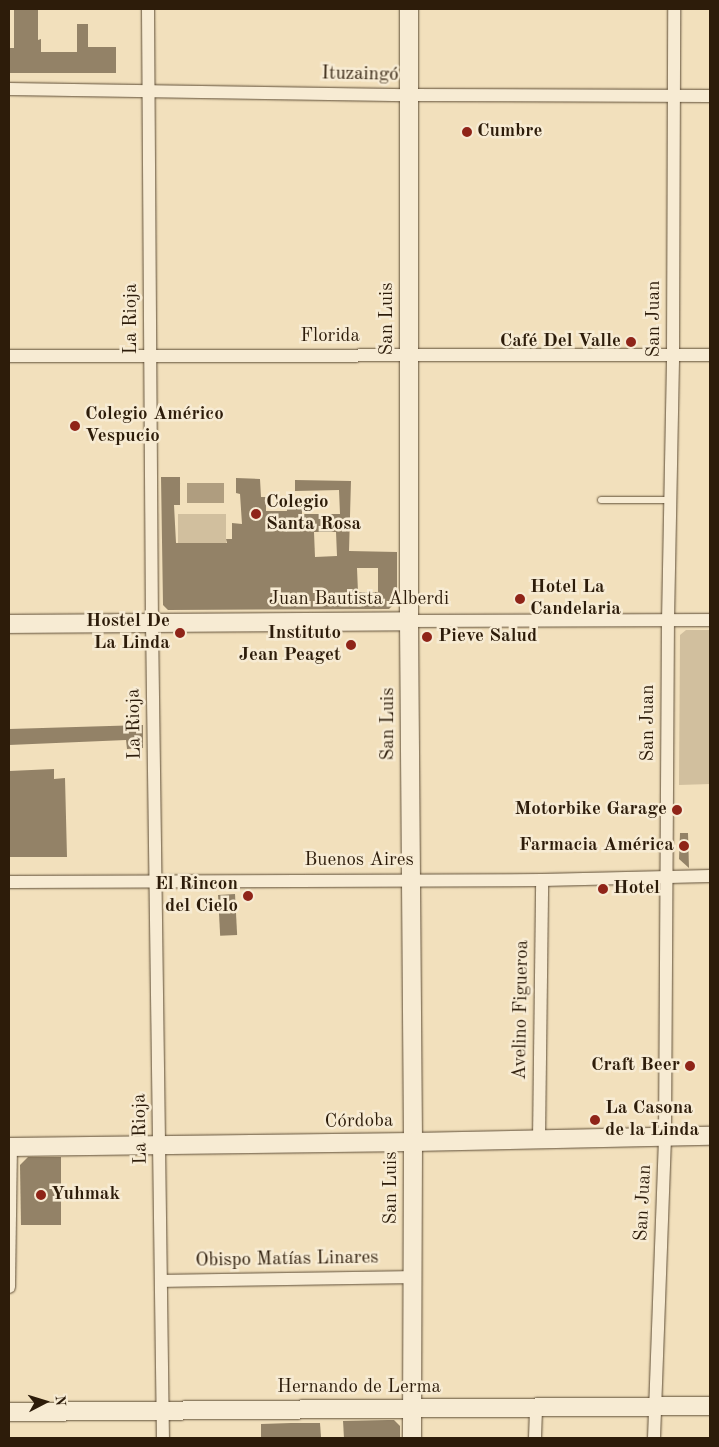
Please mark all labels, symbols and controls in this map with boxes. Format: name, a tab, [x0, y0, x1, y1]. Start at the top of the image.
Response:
street label: Ituzaingó	[321, 63, 399, 87]
place label: Cumbre	[477, 121, 542, 143]
marker: Cumbre	[461, 126, 473, 138]
street label: San Juan	[644, 281, 666, 357]
street label: La Rioja	[121, 283, 143, 355]
street label: San Luis	[377, 283, 399, 355]
street label: Florida	[300, 326, 360, 348]
place label: Café Del Valle	[500, 331, 621, 353]
marker: Café Del Valle	[625, 336, 637, 348]
place label: Colegio Américo Vespucio	[85, 404, 224, 448]
marker: Colegio Américo Vespucio	[69, 420, 81, 432]
place label: Colegio Santa Rosa	[266, 492, 361, 536]
marker: Colegio Santa Rosa	[250, 508, 262, 520]
place label: Hotel La Candelaria	[530, 577, 621, 621]
street label: Juan Bautista Alberdi	[269, 589, 449, 611]
marker: Hotel La Candelaria	[514, 593, 526, 605]
place label: Hostel De La Linda	[86, 611, 170, 655]
place label: Instituto Jean Peaget	[239, 623, 341, 667]
place label: Pieve Salud	[438, 626, 537, 648]
marker: Hostel De La Linda	[174, 627, 186, 639]
marker: Pieve Salud	[420, 630, 434, 644]
marker: Instituto Jean Peaget	[345, 639, 357, 651]
street label: San Juan	[638, 685, 660, 761]
street label: La Rioja	[123, 688, 147, 760]
street label: San Luis	[378, 688, 400, 760]
place label: Motorbike Garage	[514, 799, 667, 821]
marker: Motorbike Garage	[671, 804, 683, 816]
place label: Farmacia América	[519, 835, 674, 857]
marker: Farmacia América	[678, 840, 690, 852]
street label: Buenos Aires	[304, 850, 414, 872]
place label: El Rincon del Cielo	[155, 874, 238, 918]
place label: Hotel	[613, 878, 660, 900]
marker: Hotel	[597, 883, 609, 895]
marker: El Rincon del Cielo	[242, 890, 254, 902]
street label: Avelino Figueroa	[509, 940, 535, 1080]
place label: Craft Beer	[591, 1055, 680, 1077]
marker: Craft Beer	[684, 1060, 696, 1072]
street label: La Rioja	[129, 1093, 153, 1165]
place label: La Casona de la Linda	[605, 1098, 699, 1142]
street label: Córdoba	[325, 1110, 393, 1134]
marker: La Casona de la Linda	[589, 1114, 601, 1126]
street label: San Luis	[381, 1152, 403, 1224]
street label: San Juan	[631, 1164, 657, 1242]
place label: Yuhmak	[51, 1184, 120, 1206]
marker: Yuhmak	[35, 1189, 47, 1201]
street label: Obispo Matías Linares	[195, 1247, 379, 1273]
north arrow	[20, 1377, 70, 1427]
street label: Hernando de Lerma	[277, 1377, 441, 1399]
text: N	[53, 1395, 67, 1407]

